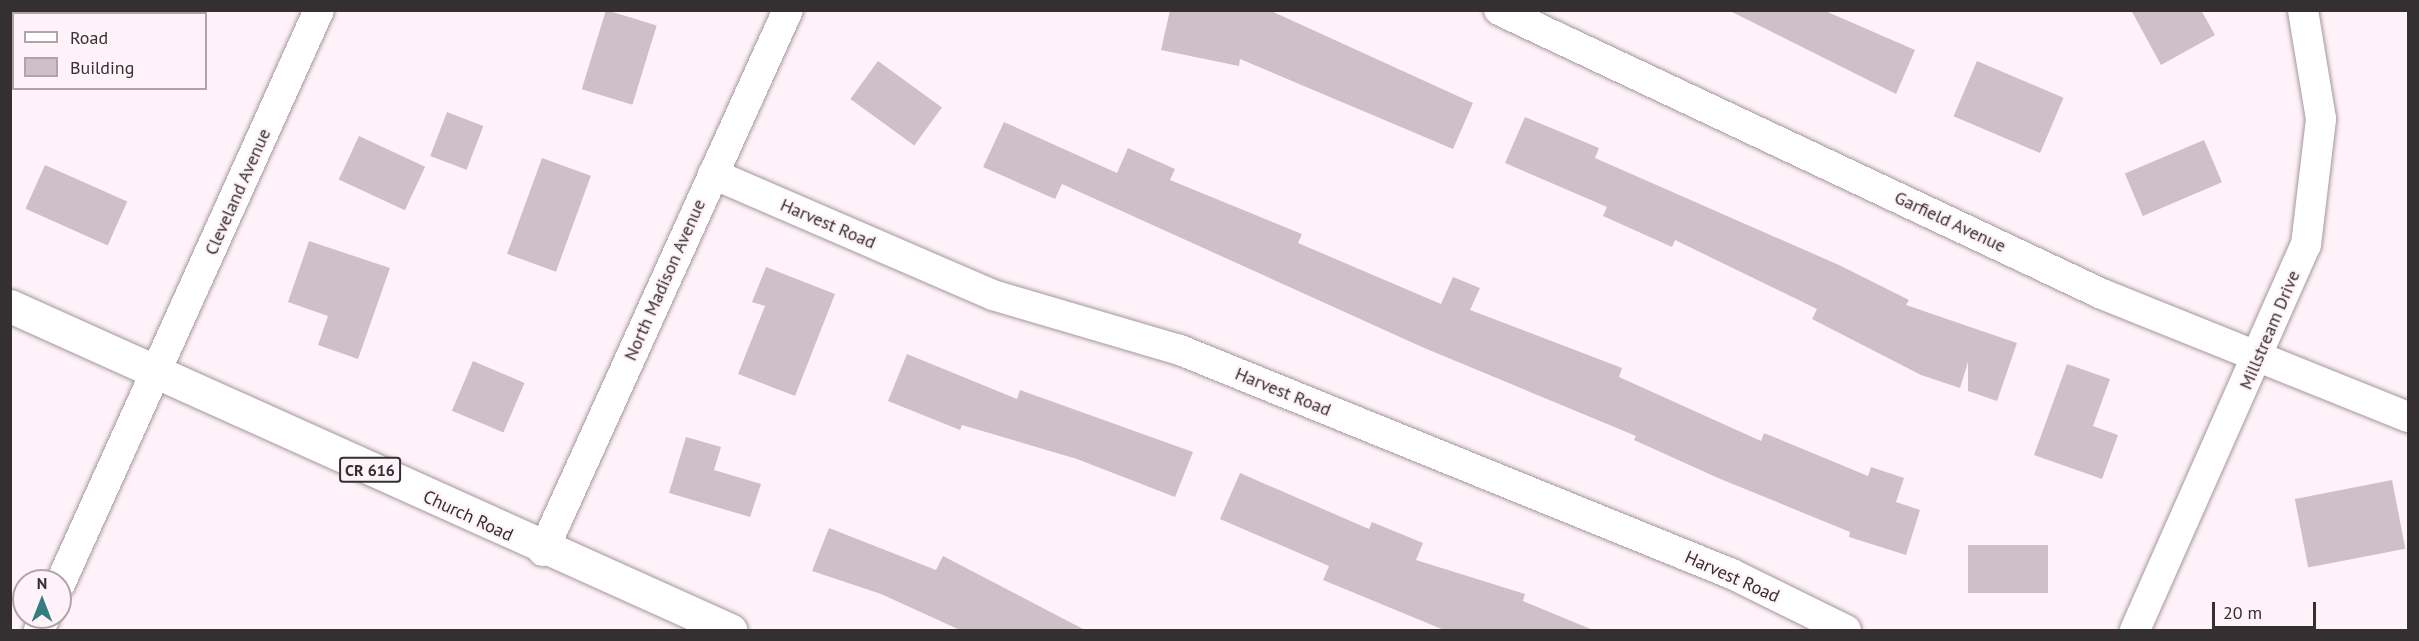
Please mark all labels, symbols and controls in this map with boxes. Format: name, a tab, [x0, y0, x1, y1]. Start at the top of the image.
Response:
legend	[12, 12, 207, 90]
text: Road	[70, 26, 108, 49]
text: Building	[70, 56, 134, 79]
street label: Cleveland Avenue	[200, 125, 276, 259]
street label: Garfield Avenue	[1891, 187, 2009, 257]
street label: Harvest Road	[777, 194, 879, 254]
street label: North Madison Avenue	[620, 196, 710, 364]
street label: Millstream Drive	[2235, 267, 2305, 393]
street label: Harvest Road	[1232, 363, 1334, 421]
road number: CR 616	[338, 457, 401, 483]
street label: Church Road	[420, 486, 516, 546]
street label: Harvest Road	[1681, 547, 1783, 607]
north arrow	[12, 569, 72, 629]
text: N	[37, 573, 47, 593]
scale bar	[2215, 590, 2318, 628]
text: 20 m	[2223, 601, 2262, 624]

